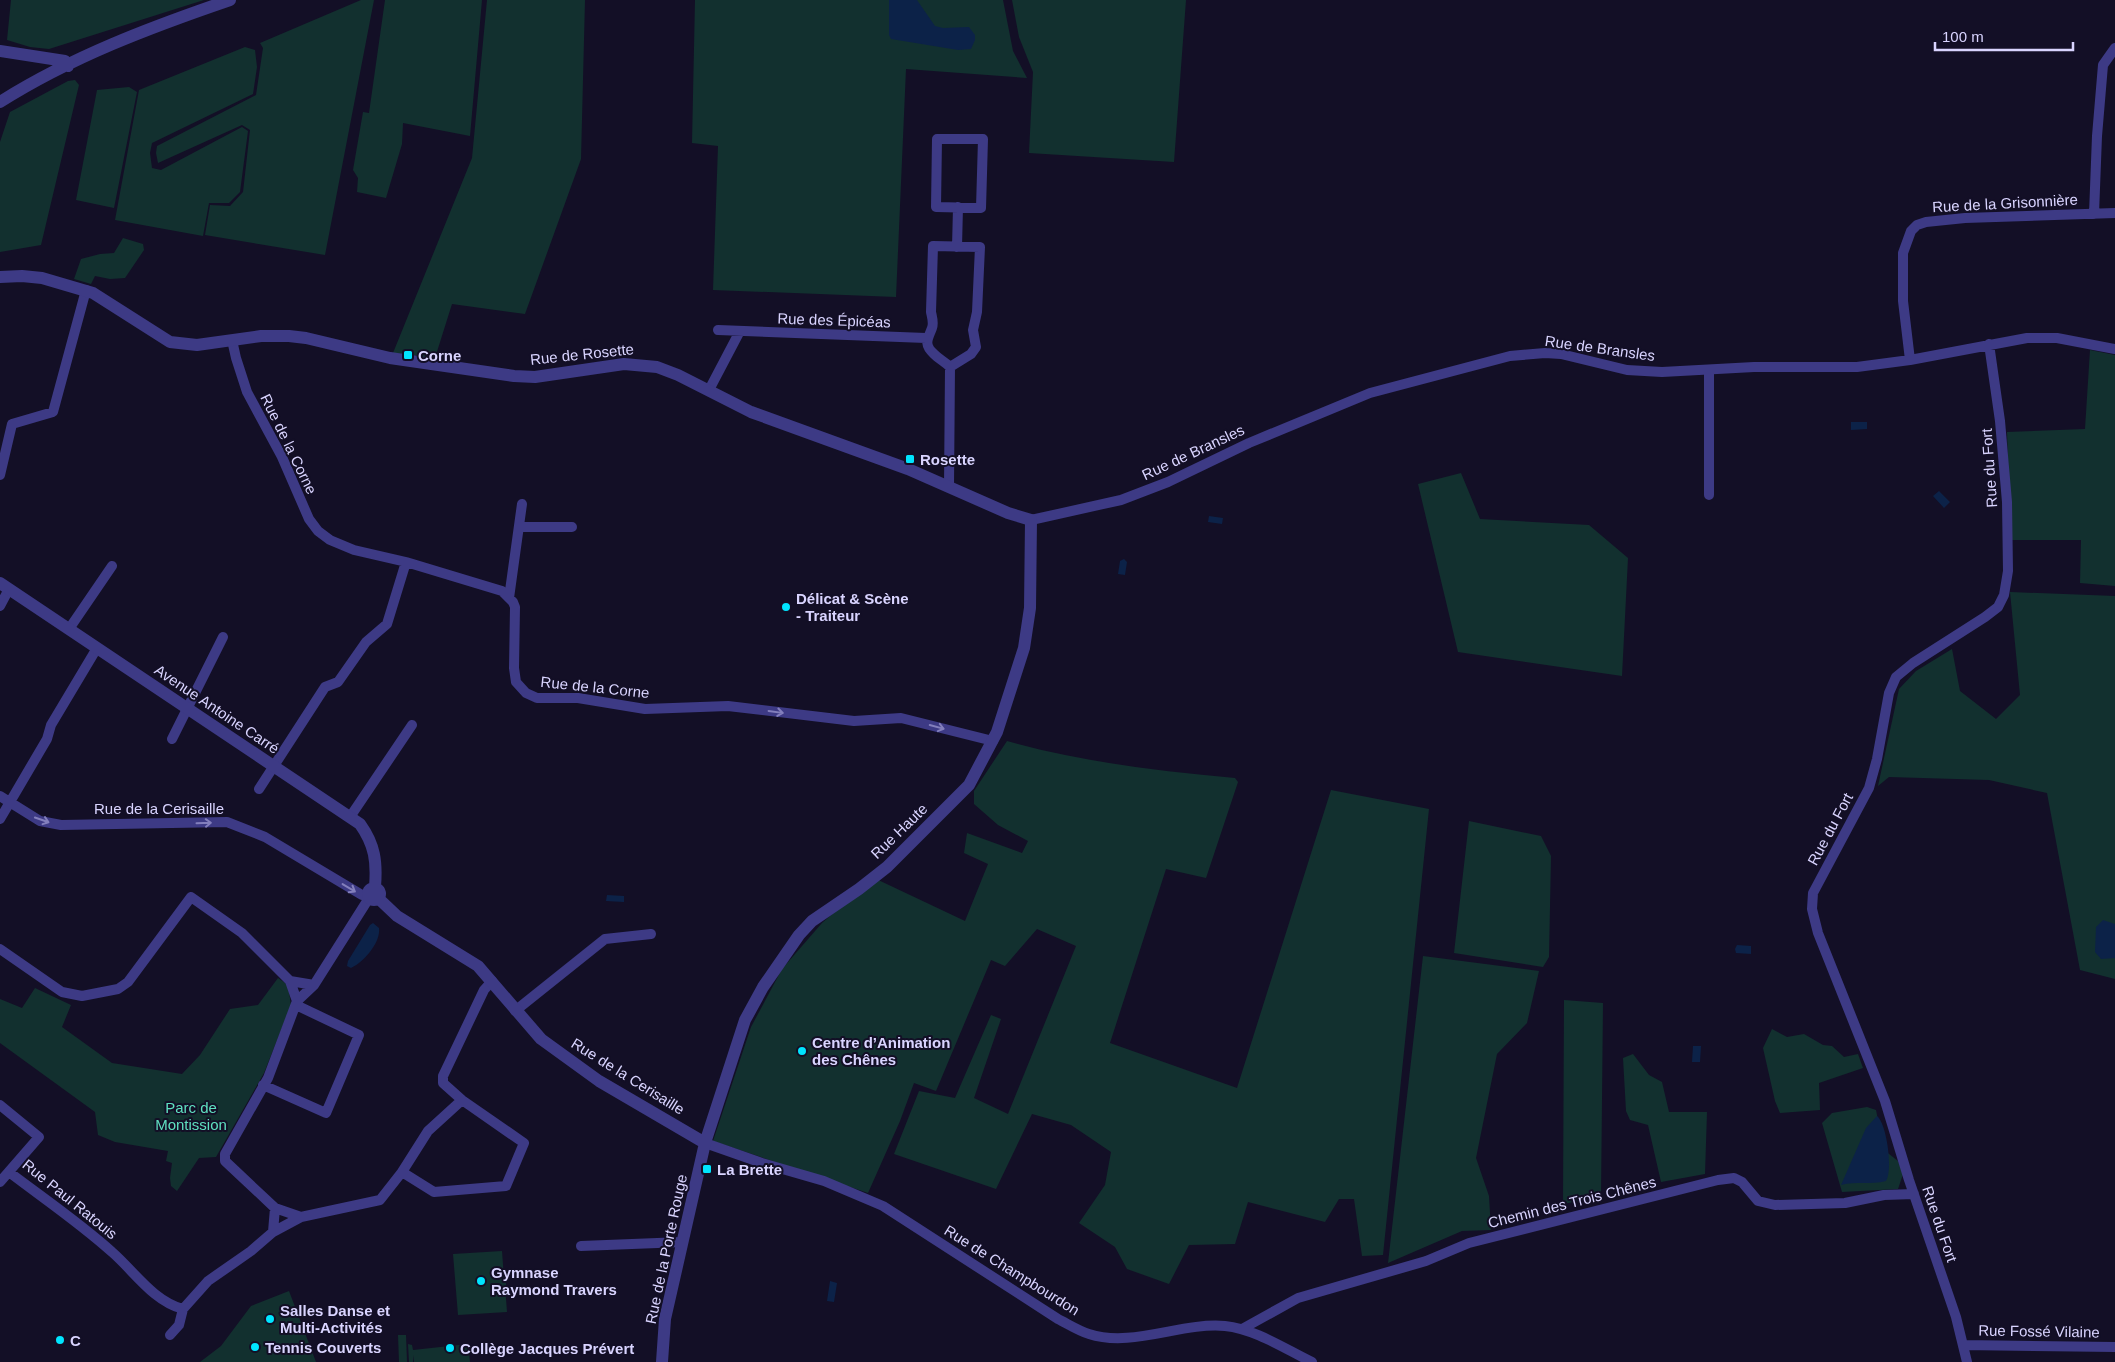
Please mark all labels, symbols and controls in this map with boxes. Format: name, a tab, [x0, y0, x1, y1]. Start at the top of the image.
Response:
scale bar	[1935, 20, 2072, 52]
text: 100 m	[1942, 28, 1984, 45]
street label: Rue de la Grisonnière	[1932, 191, 2078, 215]
street label: Rue des Épicéas	[777, 310, 891, 330]
street label: Rue de Bransles	[1544, 332, 1656, 364]
street label: Rue de Rosette	[529, 340, 635, 368]
place label: Corne	[418, 347, 461, 364]
marker: Corne	[402, 349, 414, 361]
street label: Rue de la Corne	[257, 391, 321, 497]
street label: Rue de Bransles	[1139, 421, 1247, 483]
street label: Rue du Fort	[1978, 427, 2000, 508]
place label: Rosette	[920, 451, 975, 468]
marker: Rosette	[904, 453, 916, 465]
place label: Délicat & Scène - Traiteur	[796, 590, 909, 624]
marker: Délicat & Scène - Traiteur	[780, 601, 792, 613]
street label: Avenue Antoine Carré	[152, 661, 282, 757]
street label: Rue de la Corne	[540, 673, 650, 701]
one-way arrow	[768, 708, 784, 718]
one-way arrow	[928, 723, 944, 732]
street label: Rue du Fort	[1804, 789, 1856, 868]
street label: Rue de la Cerisaille	[94, 800, 224, 817]
street label: Rue Haute	[867, 800, 931, 862]
one-way arrow	[34, 816, 50, 826]
one-way arrow	[195, 818, 211, 828]
one-way arrow	[342, 883, 356, 893]
street label: Rue de la Cerisaille	[568, 1034, 688, 1118]
place label: Centre d’Animation des Chênes	[812, 1034, 950, 1068]
marker: Centre d’Animation des Chênes	[796, 1045, 808, 1057]
park label: Parc de Montission	[155, 1099, 227, 1133]
street label: Rue Paul Ratouis	[19, 1156, 121, 1242]
place label: La Brette	[717, 1161, 782, 1178]
marker: La Brette	[701, 1163, 713, 1175]
street label: Rue de la Porte Rouge	[642, 1173, 690, 1325]
street label: Chemin des Trois Chênes	[1486, 1173, 1658, 1231]
street label: Rue du Fort	[1919, 1184, 1961, 1265]
street label: Rue de Champbourdon	[941, 1221, 1083, 1319]
place label: Gymnase Raymond Travers	[491, 1264, 617, 1298]
marker: Gymnase Raymond Travers	[475, 1275, 487, 1287]
place label: Salles Danse et Multi-Activités	[280, 1302, 390, 1336]
marker: Salles Danse et Multi-Activités	[264, 1313, 276, 1325]
street label: Rue Fossé Vilaine	[1978, 1321, 2100, 1341]
place label: C	[70, 1332, 81, 1349]
marker: C	[54, 1334, 66, 1346]
place label: Tennis Couverts	[265, 1339, 381, 1356]
place label: Collège Jacques Prévert	[460, 1340, 634, 1357]
marker: Tennis Couverts	[249, 1341, 261, 1353]
marker: Collège Jacques Prévert	[444, 1342, 456, 1354]

